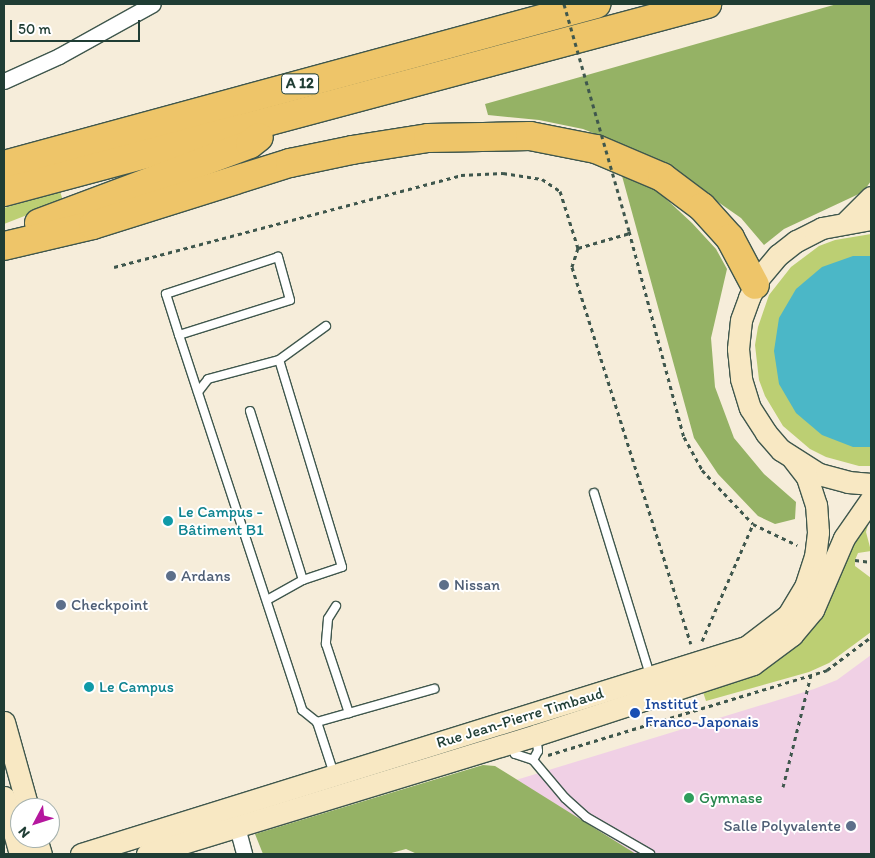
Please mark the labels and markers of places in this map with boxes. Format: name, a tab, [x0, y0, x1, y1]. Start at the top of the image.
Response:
place label: Le Campus - Bâtiment B1	[178, 502, 264, 540]
marker: Le Campus - Bâtiment B1	[162, 515, 174, 527]
place label: Ardans	[181, 566, 231, 586]
marker: Ardans	[165, 570, 177, 582]
place label: Nissan	[454, 575, 500, 595]
marker: Nissan	[438, 579, 450, 591]
place label: Checkpoint	[71, 595, 148, 615]
marker: Checkpoint	[55, 599, 67, 611]
place label: Le Campus	[99, 677, 174, 697]
marker: Le Campus	[83, 681, 95, 693]
place label: Institut Franco-Japonais	[645, 694, 759, 732]
marker: Institut Franco-Japonais	[629, 707, 641, 719]
place label: Gymnase	[699, 788, 763, 808]
marker: Gymnase	[683, 792, 695, 804]
place label: Salle Polyvalente	[725, 816, 841, 836]
marker: Salle Polyvalente	[845, 820, 857, 832]

